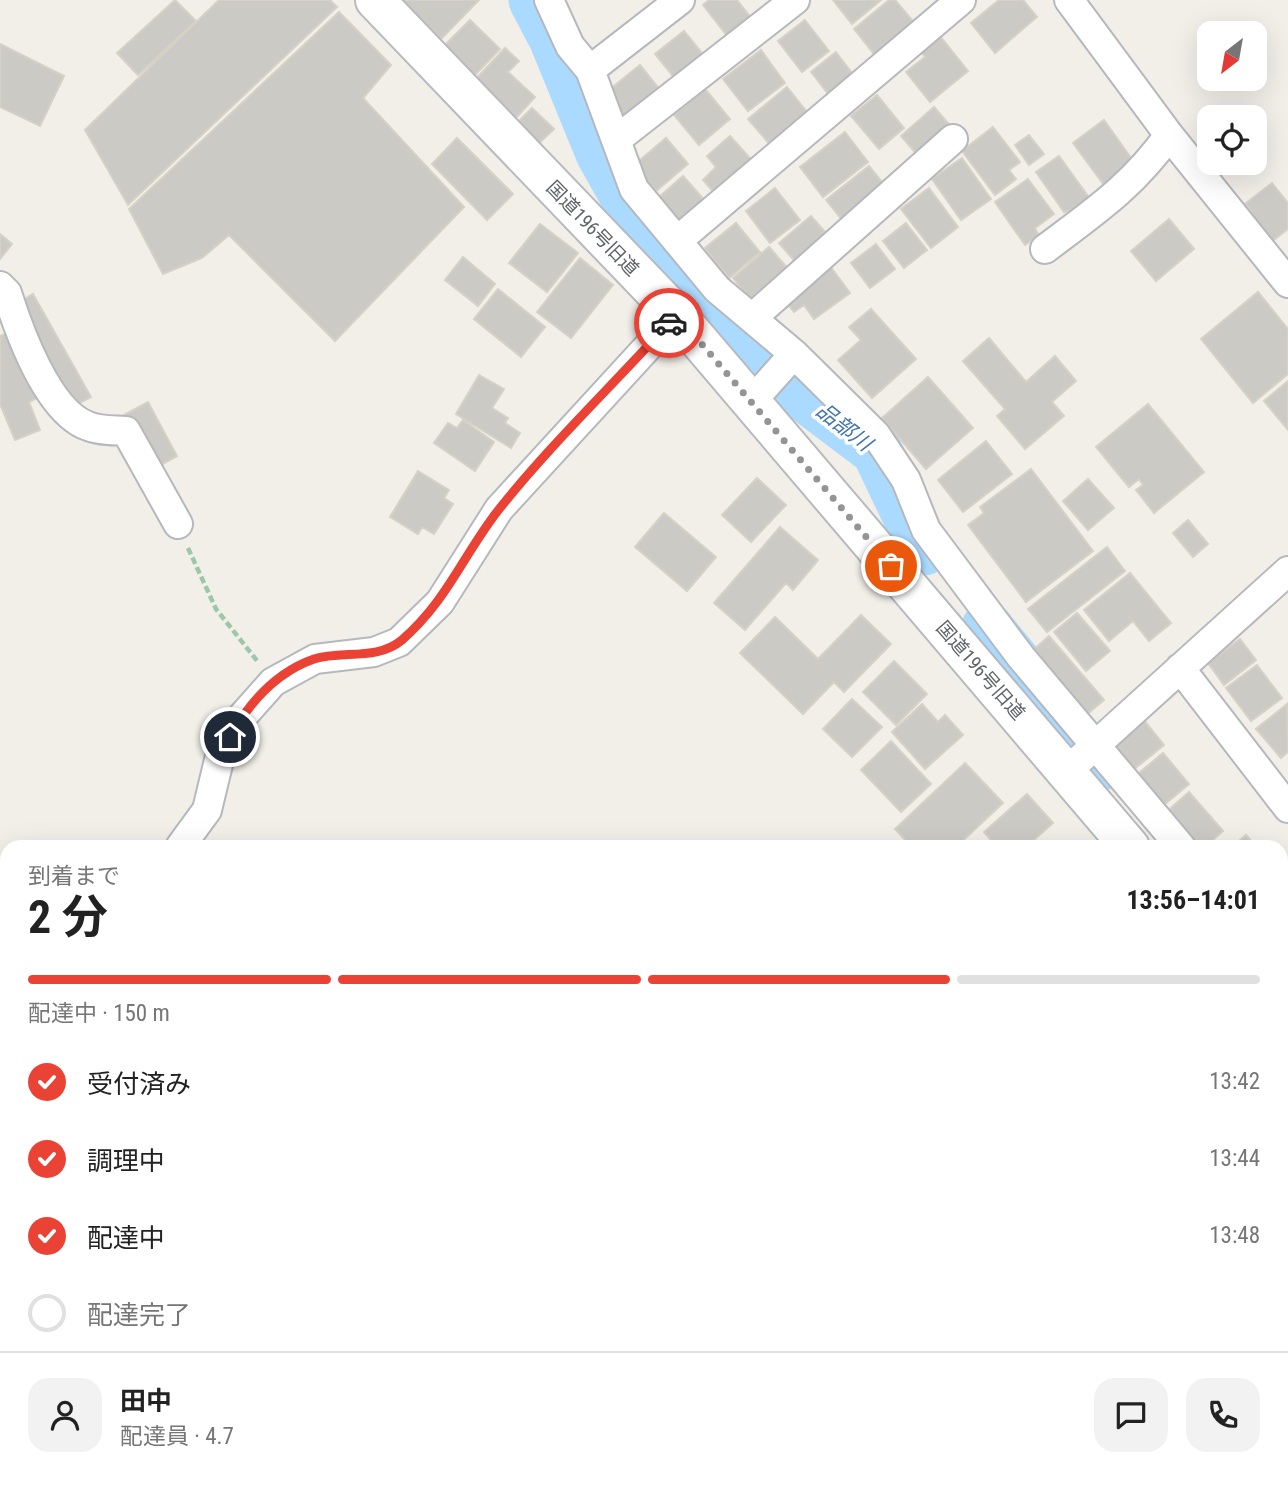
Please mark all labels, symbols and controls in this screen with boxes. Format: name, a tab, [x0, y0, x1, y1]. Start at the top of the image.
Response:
north arrow	[1197, 21, 1267, 91]
map controls	[1197, 21, 1267, 175]
button: locate	[1197, 105, 1267, 175]
street label: 国道196号旧道	[542, 176, 644, 281]
courier	[634, 288, 704, 358]
icon: car	[650, 304, 688, 342]
water label: 品部川	[812, 398, 878, 457]
pin	[861, 536, 921, 596]
icon: bag	[872, 547, 910, 585]
street label: 国道196号旧道	[932, 616, 1030, 724]
pin	[200, 707, 260, 767]
icon: home	[211, 718, 249, 756]
text: 到着まで	[28, 863, 120, 890]
text: 13:56–14:01	[1126, 885, 1260, 915]
text: 2 分	[28, 890, 108, 944]
text: 配達中 · 150 m	[28, 1000, 170, 1027]
icon: check	[28, 1063, 66, 1101]
text: 13:42	[1209, 1068, 1260, 1095]
text: 受付済み	[87, 1069, 191, 1099]
icon: check	[28, 1140, 66, 1178]
text: 13:44	[1209, 1145, 1260, 1172]
text: 調理中	[87, 1146, 165, 1176]
icon: check	[28, 1217, 66, 1255]
text: 13:48	[1209, 1222, 1260, 1249]
text: 配達中	[87, 1223, 165, 1253]
text: 配達完了	[87, 1300, 191, 1330]
button: person	[28, 1378, 102, 1452]
button: chat	[1094, 1378, 1168, 1452]
button: phone	[1186, 1378, 1260, 1452]
text: 田中	[120, 1386, 172, 1416]
text: 配達員 · 4.7	[120, 1423, 234, 1450]

